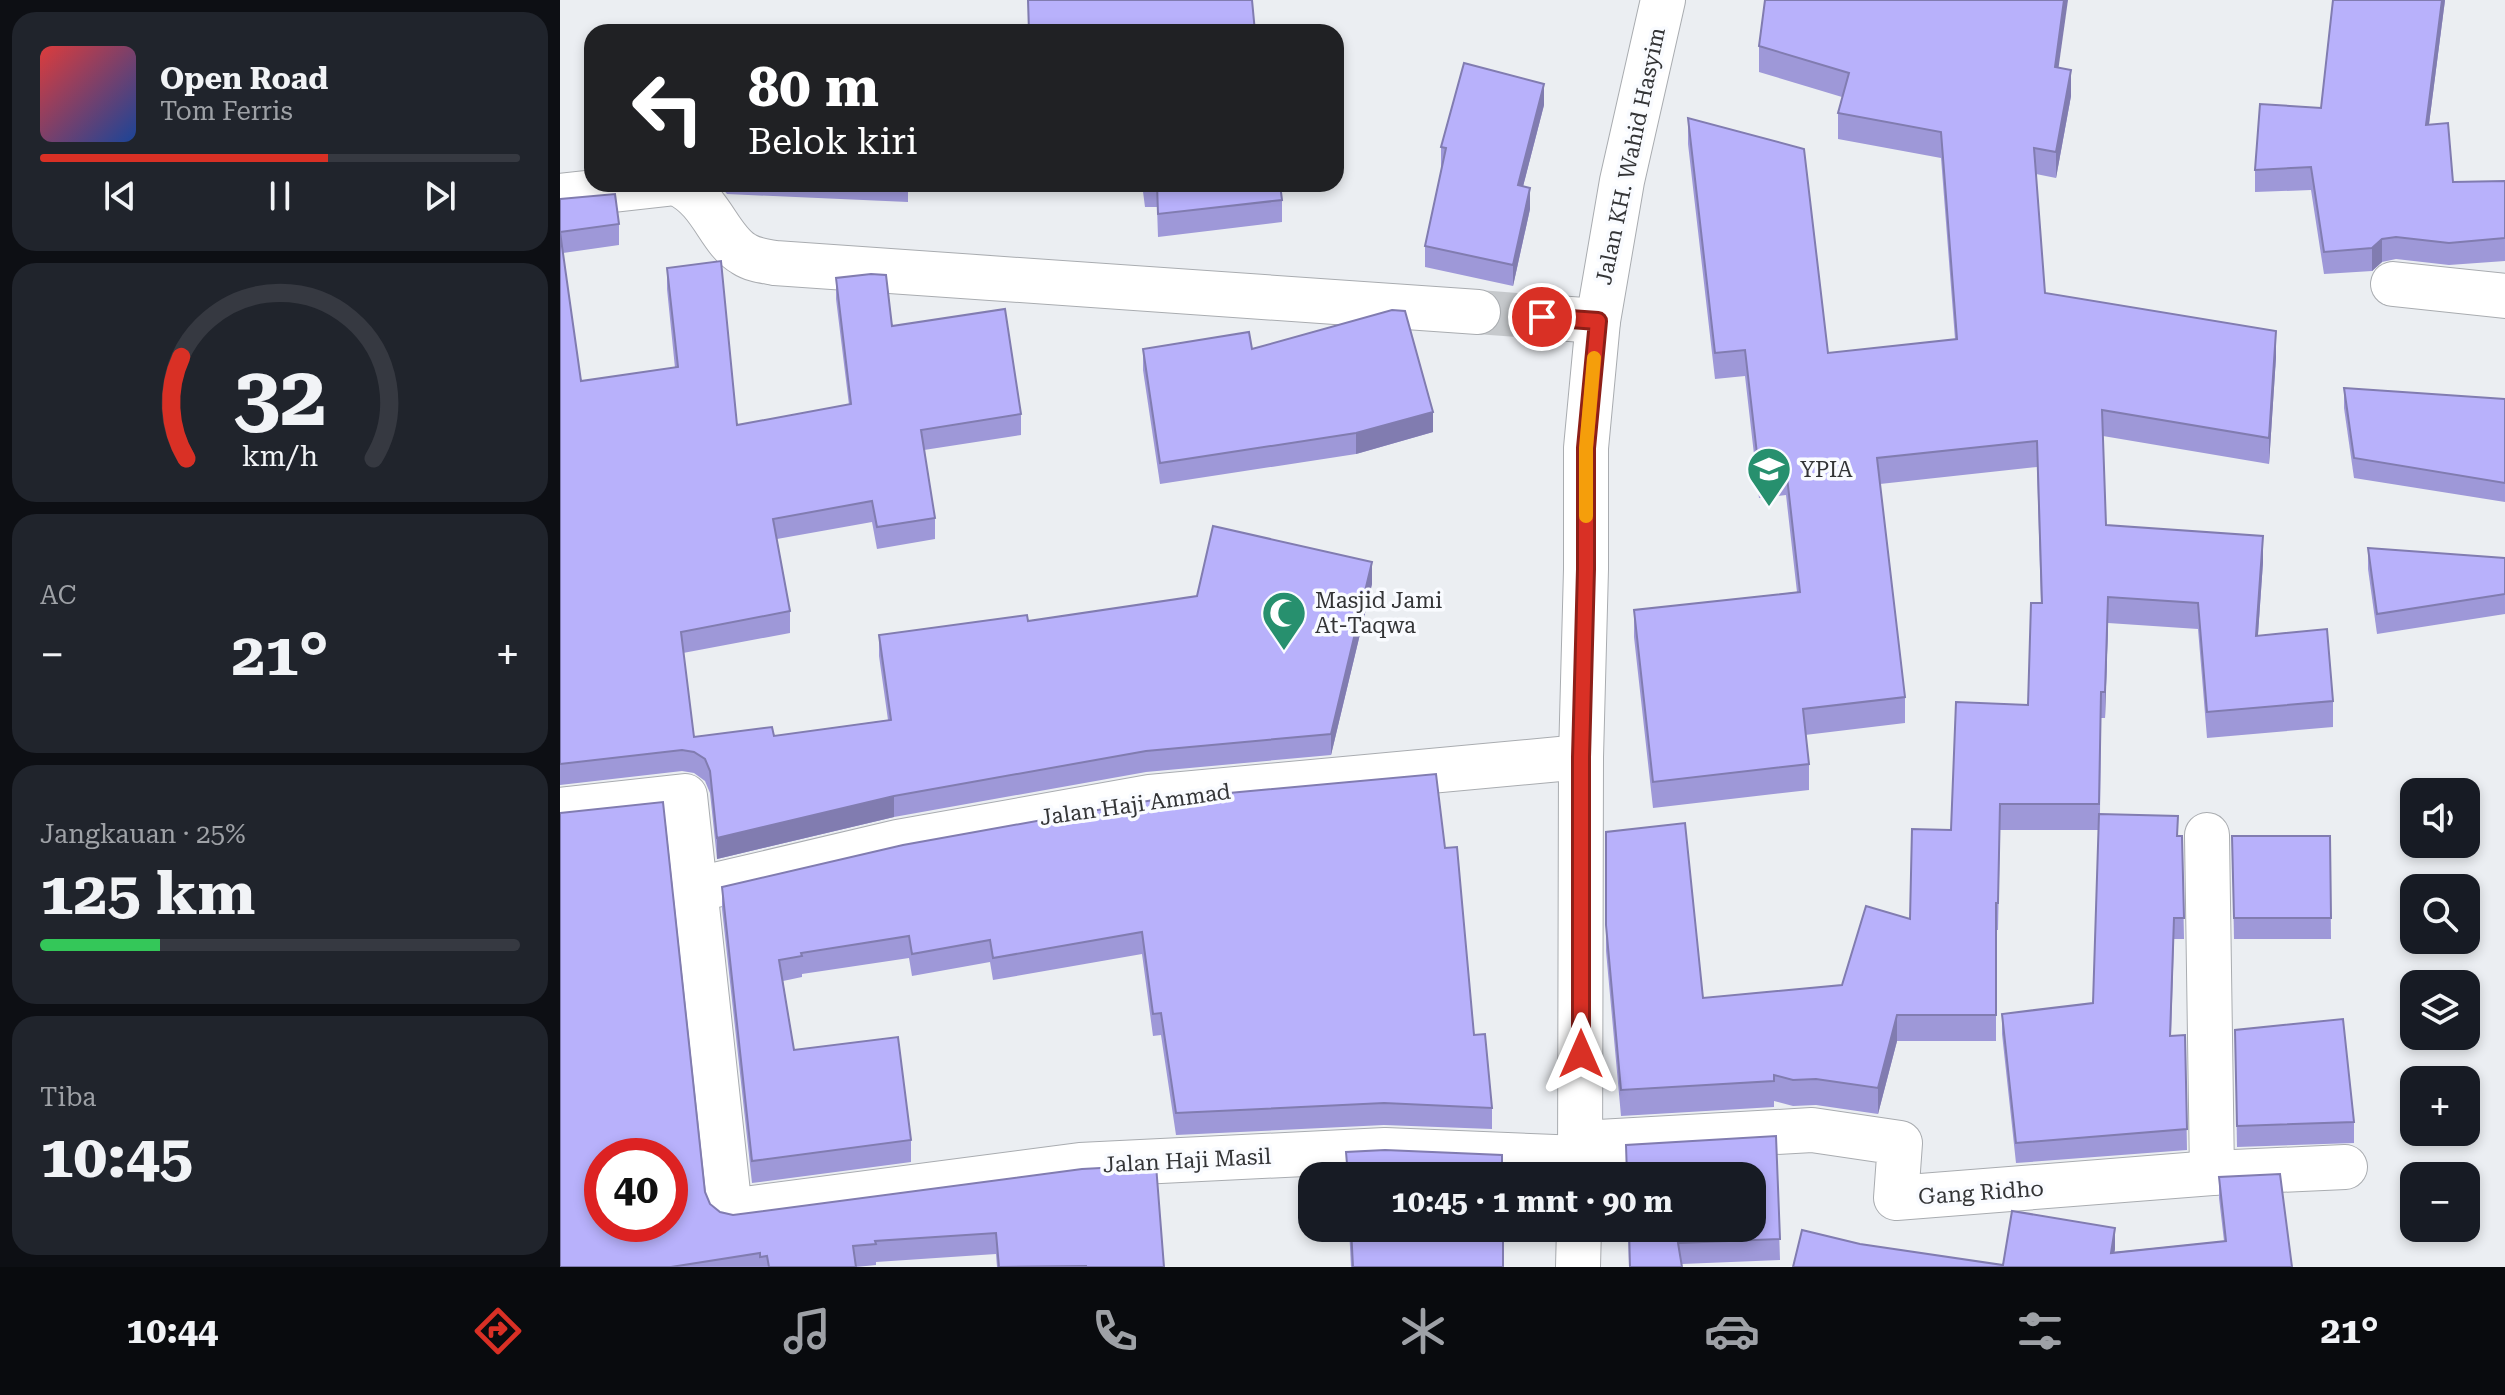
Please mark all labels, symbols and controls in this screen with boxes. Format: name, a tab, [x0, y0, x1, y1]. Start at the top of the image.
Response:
street label: Jalan KH. Wahid Hasyim	[1591, 25, 1670, 287]
text: 80 m	[748, 54, 879, 120]
icon: left	[616, 56, 720, 160]
text: Open Road	[160, 61, 328, 96]
text: Tom Ferris	[160, 96, 293, 126]
text: Belok kiri	[748, 121, 917, 163]
icon: previous	[98, 174, 142, 218]
icon: pause	[258, 174, 302, 218]
icon: next	[418, 174, 462, 218]
pin	[1508, 283, 1576, 351]
icon: arrive	[1520, 295, 1564, 339]
text: 32	[233, 347, 327, 444]
text: km/h	[242, 439, 318, 473]
school or university icon: YPIA	[1745, 445, 1793, 508]
place label: YPIA	[1800, 457, 1853, 482]
text: AC	[40, 580, 76, 610]
place label: Masjid Jami At-Taqwa	[1315, 588, 1442, 638]
mosque icon: Masjid Jami At-Taqwa	[1260, 589, 1308, 652]
text: 21°	[231, 619, 329, 690]
text: −	[40, 629, 65, 681]
text: +	[495, 629, 520, 681]
map controls	[2400, 778, 2480, 1242]
button: sound	[2400, 778, 2480, 858]
street label: Jalan Haji Ammad	[1038, 779, 1232, 830]
text: Jangkauan · 25%	[40, 819, 245, 849]
text: 125 km	[40, 858, 255, 929]
button: search	[2400, 874, 2480, 954]
button: layers	[2400, 970, 2480, 1050]
position arrow	[1539, 1012, 1623, 1096]
button: +	[2400, 1066, 2480, 1146]
text: Tiba	[40, 1082, 96, 1112]
text: 10:45	[40, 1121, 193, 1192]
speed limit sign: 40	[584, 1138, 688, 1242]
street label: Jalan Haji Masil	[1102, 1144, 1272, 1177]
button: −	[2400, 1162, 2480, 1242]
street label: Gang Ridho	[1917, 1176, 2045, 1209]
text: 10:45 · 1 mnt · 90 m	[1391, 1184, 1673, 1219]
icon: directions	[470, 1303, 526, 1359]
icon: music	[779, 1303, 835, 1359]
icon: phone	[1087, 1303, 1143, 1359]
icon: climate	[1395, 1303, 1451, 1359]
icon: car	[1704, 1303, 1760, 1359]
icon: filters	[2012, 1303, 2068, 1359]
text: 10:44	[126, 1310, 218, 1352]
text: 21°	[2321, 1310, 2379, 1352]

